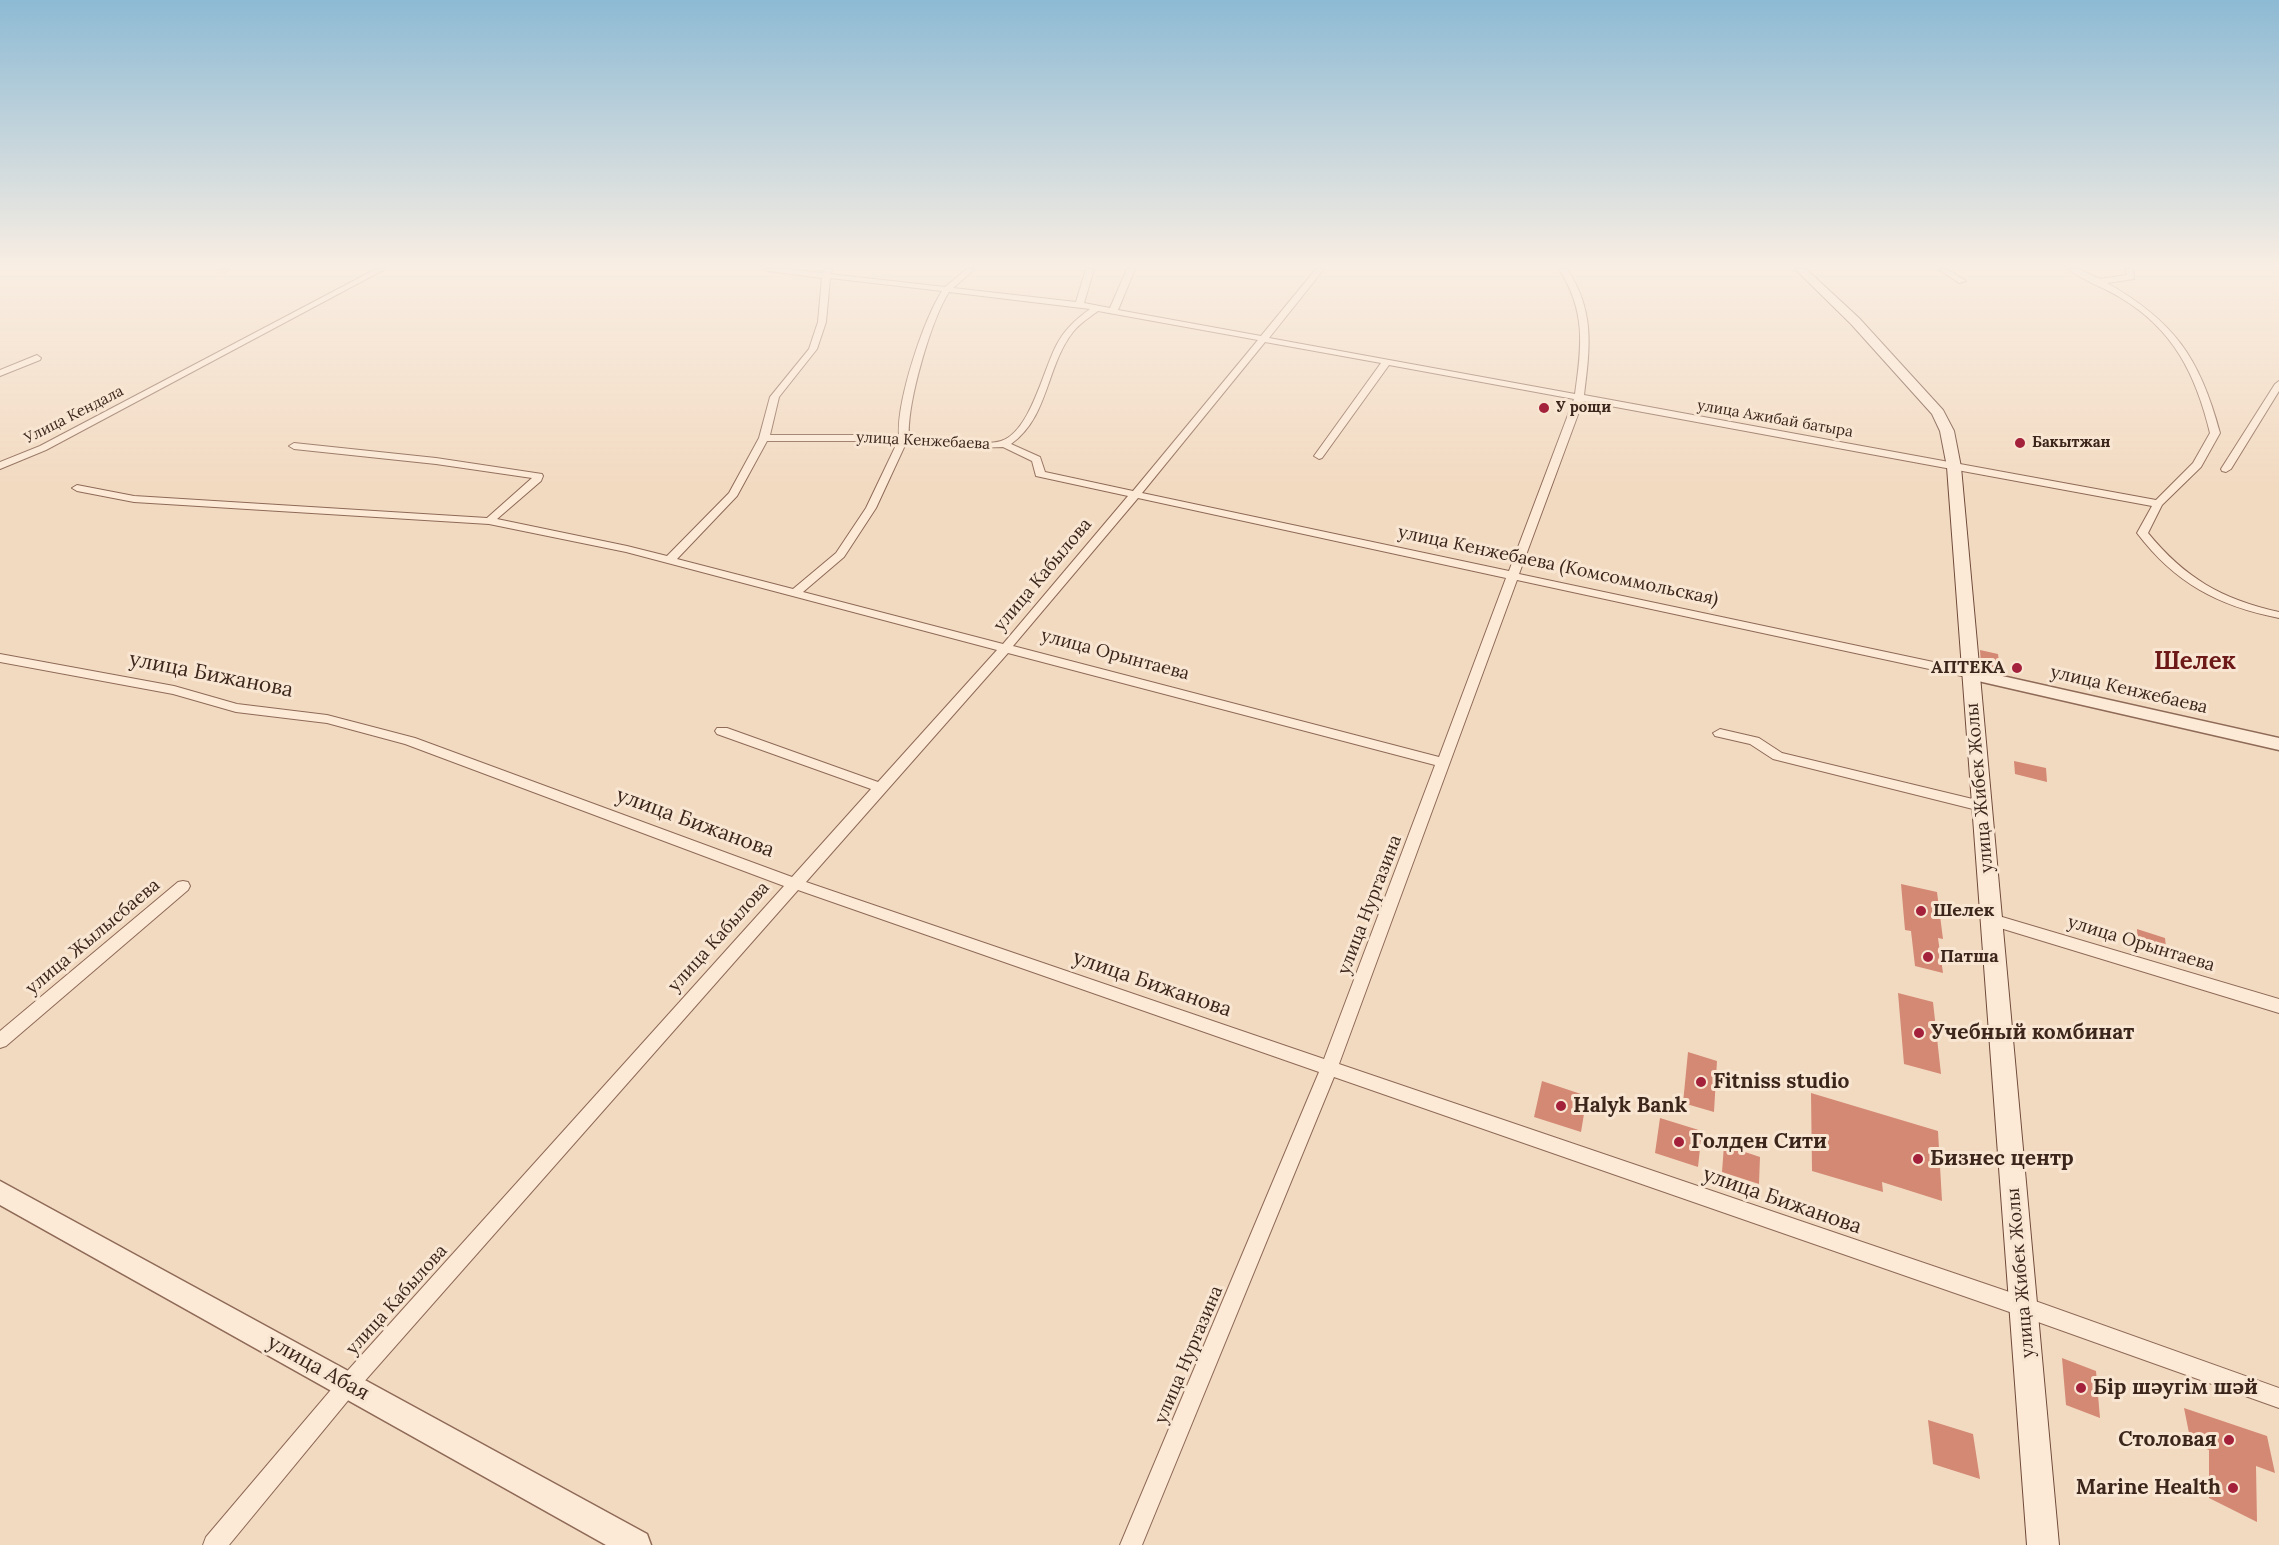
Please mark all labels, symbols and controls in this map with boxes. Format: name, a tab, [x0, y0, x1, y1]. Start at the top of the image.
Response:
street label: Улица Кендала	[21, 382, 127, 448]
street label: улица Ажибай батыра	[1696, 396, 1854, 442]
place label: У рощи	[1556, 399, 1611, 417]
marker: У рощи	[1537, 401, 1551, 415]
street label: улица Кенжебаева	[856, 429, 990, 453]
place label: Бакытжан	[2032, 434, 2111, 452]
marker: Бакытжан	[2013, 436, 2027, 450]
street label: улица Кабылова	[989, 514, 1097, 636]
street label: улица Кенжебаева (Комсоммольская)	[1396, 521, 1720, 611]
street label: улица Орынтаева	[1038, 625, 1192, 685]
street label: улица Бижанова	[127, 647, 295, 703]
district label: Шелек	[2154, 648, 2236, 676]
place label: АПТЕКА	[1931, 657, 2005, 679]
marker: АПТЕКА	[2010, 661, 2024, 675]
street label: улица Кенжебаева	[2048, 661, 2210, 719]
street label: улица Жибек Жолы	[1962, 702, 1998, 874]
street label: улица Бижанова	[613, 783, 777, 863]
street label: улица Нургазина	[1333, 832, 1407, 978]
street label: улица Жылысбаева	[22, 875, 164, 999]
street label: улица Кабылова	[664, 877, 774, 997]
place label: Шелек	[1933, 900, 1994, 922]
marker: Шелек	[1914, 904, 1928, 918]
street label: улица Орынтаева	[2065, 911, 2217, 977]
street label: улица Бижанова	[1069, 945, 1235, 1023]
place label: Патша	[1940, 946, 1999, 968]
marker: Патша	[1921, 950, 1935, 964]
place label: Учебный комбинат	[1931, 1020, 2134, 1046]
marker: Учебный комбинат	[1912, 1026, 1926, 1040]
place label: Fitniss studio	[1713, 1069, 1849, 1095]
marker: Fitniss studio	[1694, 1075, 1708, 1089]
place label: Halyk Bank	[1573, 1093, 1687, 1119]
marker: Halyk Bank	[1554, 1099, 1568, 1113]
place label: Голден Сити	[1691, 1129, 1827, 1155]
marker: Голден Сити	[1672, 1135, 1686, 1149]
place label: Бизнес центр	[1930, 1146, 2074, 1172]
marker: Бизнес центр	[1911, 1152, 1925, 1166]
street label: улица Бижанова	[1699, 1162, 1865, 1240]
street label: улица Жибек Жолы	[2003, 1187, 2039, 1359]
street label: улица Кабылова	[342, 1240, 452, 1360]
street label: улица Нургазина	[1150, 1283, 1228, 1427]
street label: улица Абая	[263, 1330, 373, 1406]
place label: Бір шәугім шәй	[2093, 1375, 2258, 1401]
marker: Бір шәугім шәй	[2074, 1381, 2088, 1395]
place label: Столовая	[2118, 1427, 2217, 1453]
marker: Столовая	[2222, 1433, 2236, 1447]
place label: Marine Health	[2076, 1475, 2221, 1501]
marker: Marine Health	[2226, 1481, 2240, 1495]

